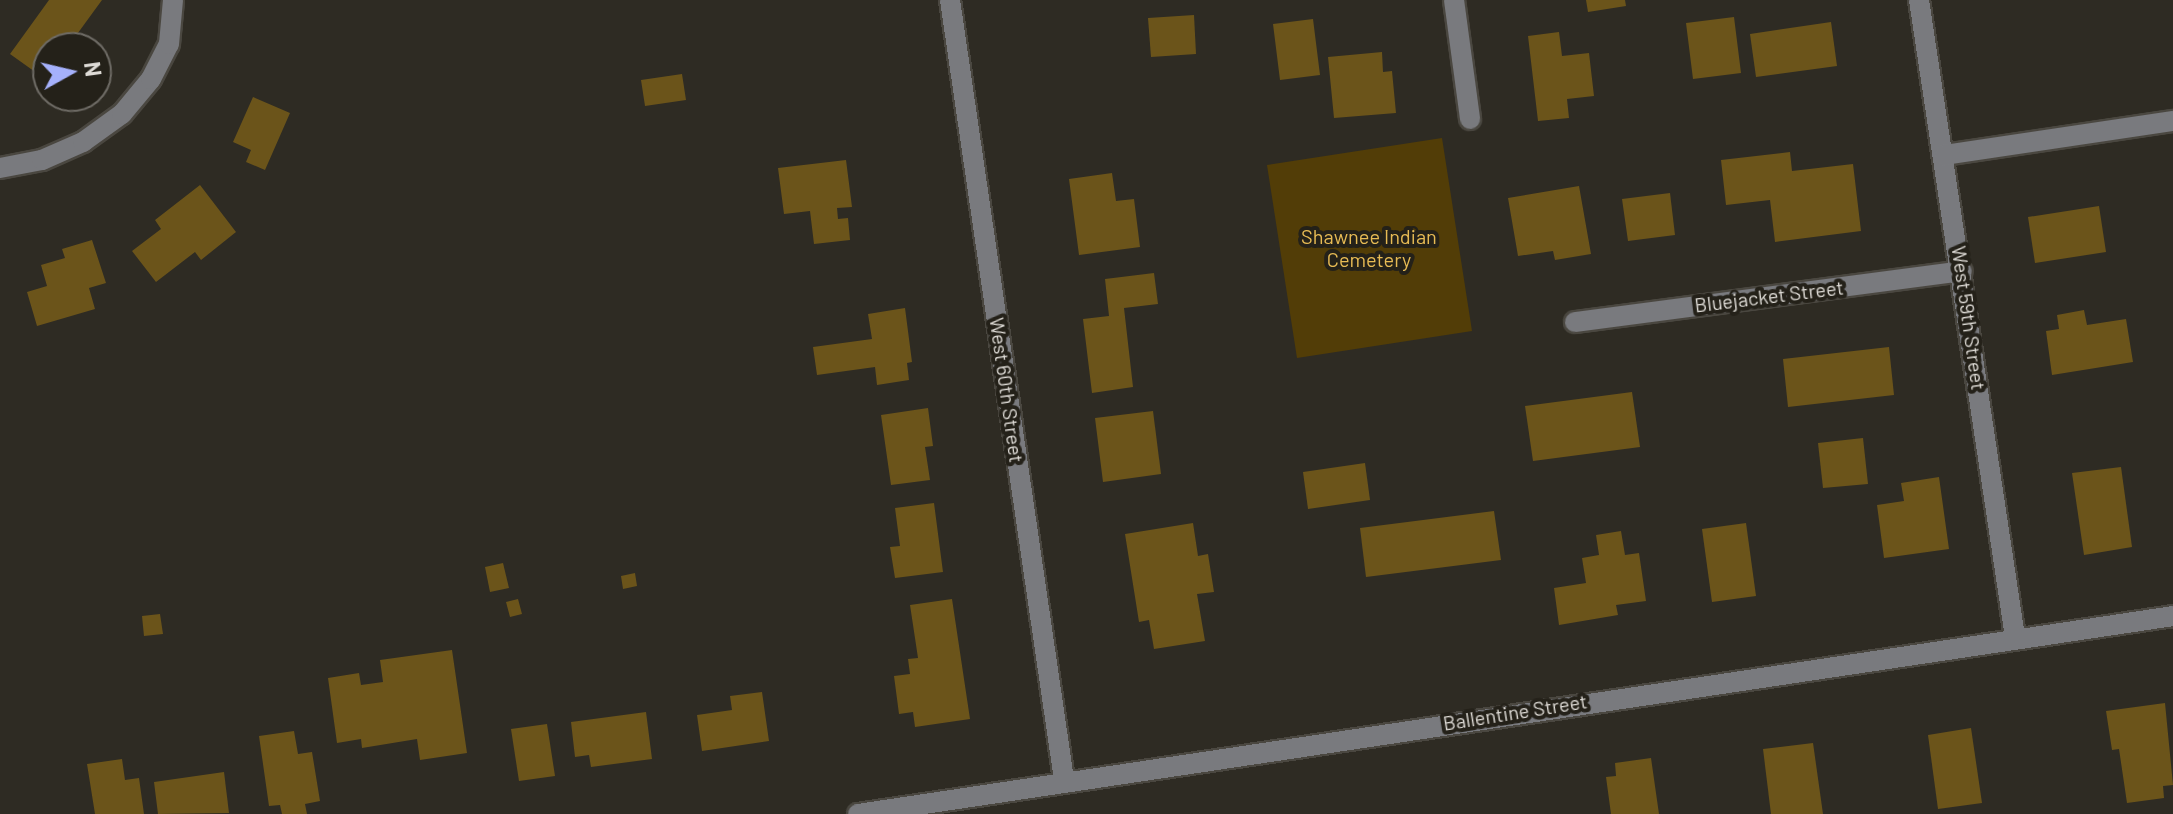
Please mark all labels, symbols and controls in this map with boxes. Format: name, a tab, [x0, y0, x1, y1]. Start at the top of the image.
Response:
north arrow	[32, 32, 112, 112]
text: N	[80, 60, 108, 78]
park label: Shawnee Indian Cemetery	[1301, 225, 1437, 272]
street label: West 59th Street	[1947, 244, 1991, 392]
street label: Bluejacket Street	[1693, 275, 1845, 317]
street label: West 60th Street	[985, 316, 1029, 464]
street label: Ballentine Street	[1441, 689, 1589, 735]

